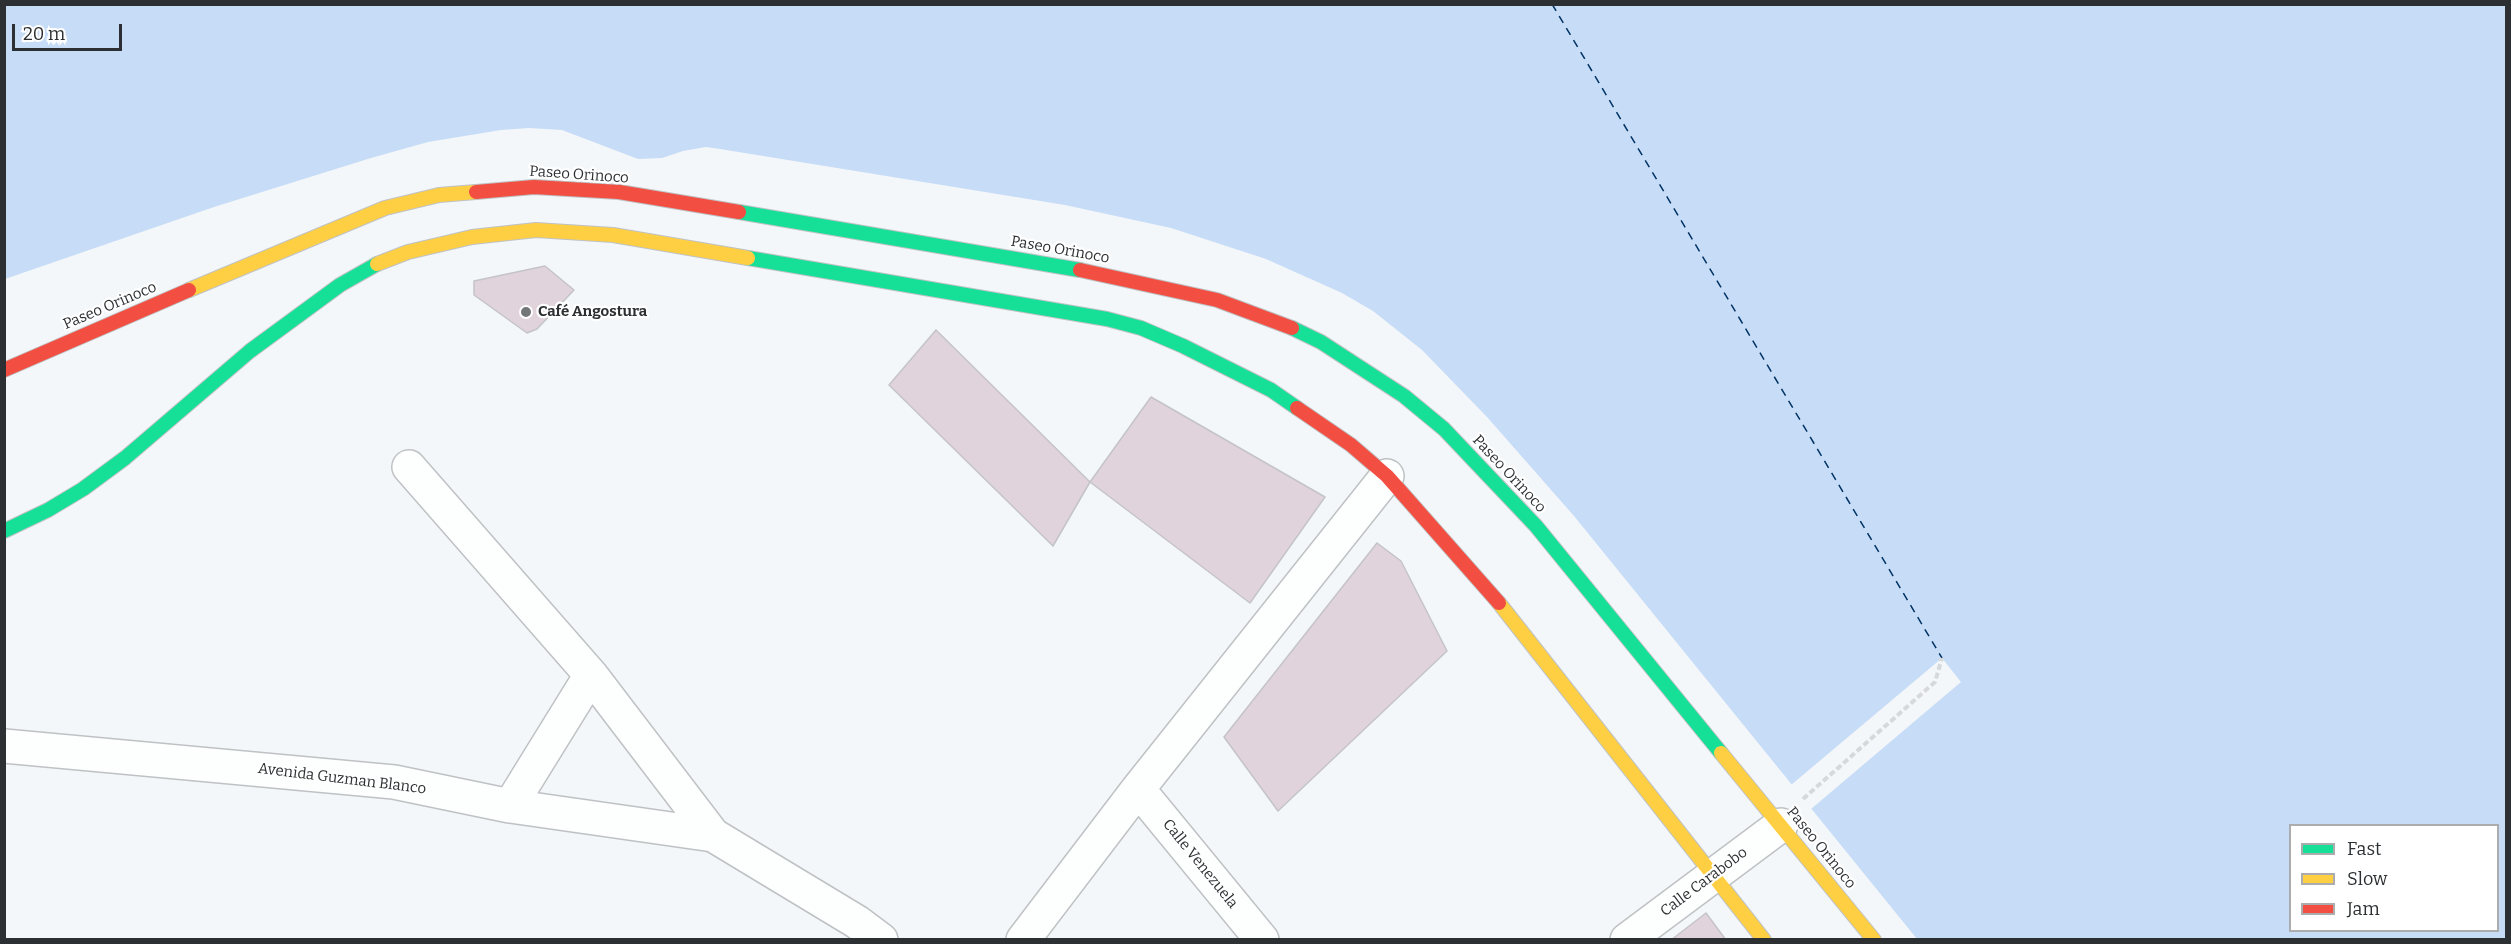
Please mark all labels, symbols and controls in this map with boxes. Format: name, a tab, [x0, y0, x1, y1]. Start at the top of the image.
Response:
scale bar	[15, 12, 124, 50]
text: 20 m	[23, 23, 65, 45]
street label: Paseo Orinoco	[529, 163, 629, 187]
street label: Paseo Orinoco	[1009, 232, 1111, 268]
street label: Paseo Orinoco	[61, 278, 159, 334]
place label: Café Angostura	[538, 303, 647, 321]
marker: Café Angostura	[519, 305, 533, 319]
street label: Paseo Orinoco	[1468, 431, 1550, 517]
street label: Avenida Guzman Blanco	[257, 760, 427, 798]
street label: Paseo Orinoco	[1783, 804, 1859, 892]
street label: Calle Venezuela	[1159, 816, 1241, 912]
legend	[2289, 824, 2499, 932]
text: Fast	[2347, 838, 2382, 860]
street label: Calle Carabobo	[1657, 844, 1751, 920]
text: Slow	[2347, 868, 2387, 890]
text: Jam	[2347, 898, 2380, 920]

